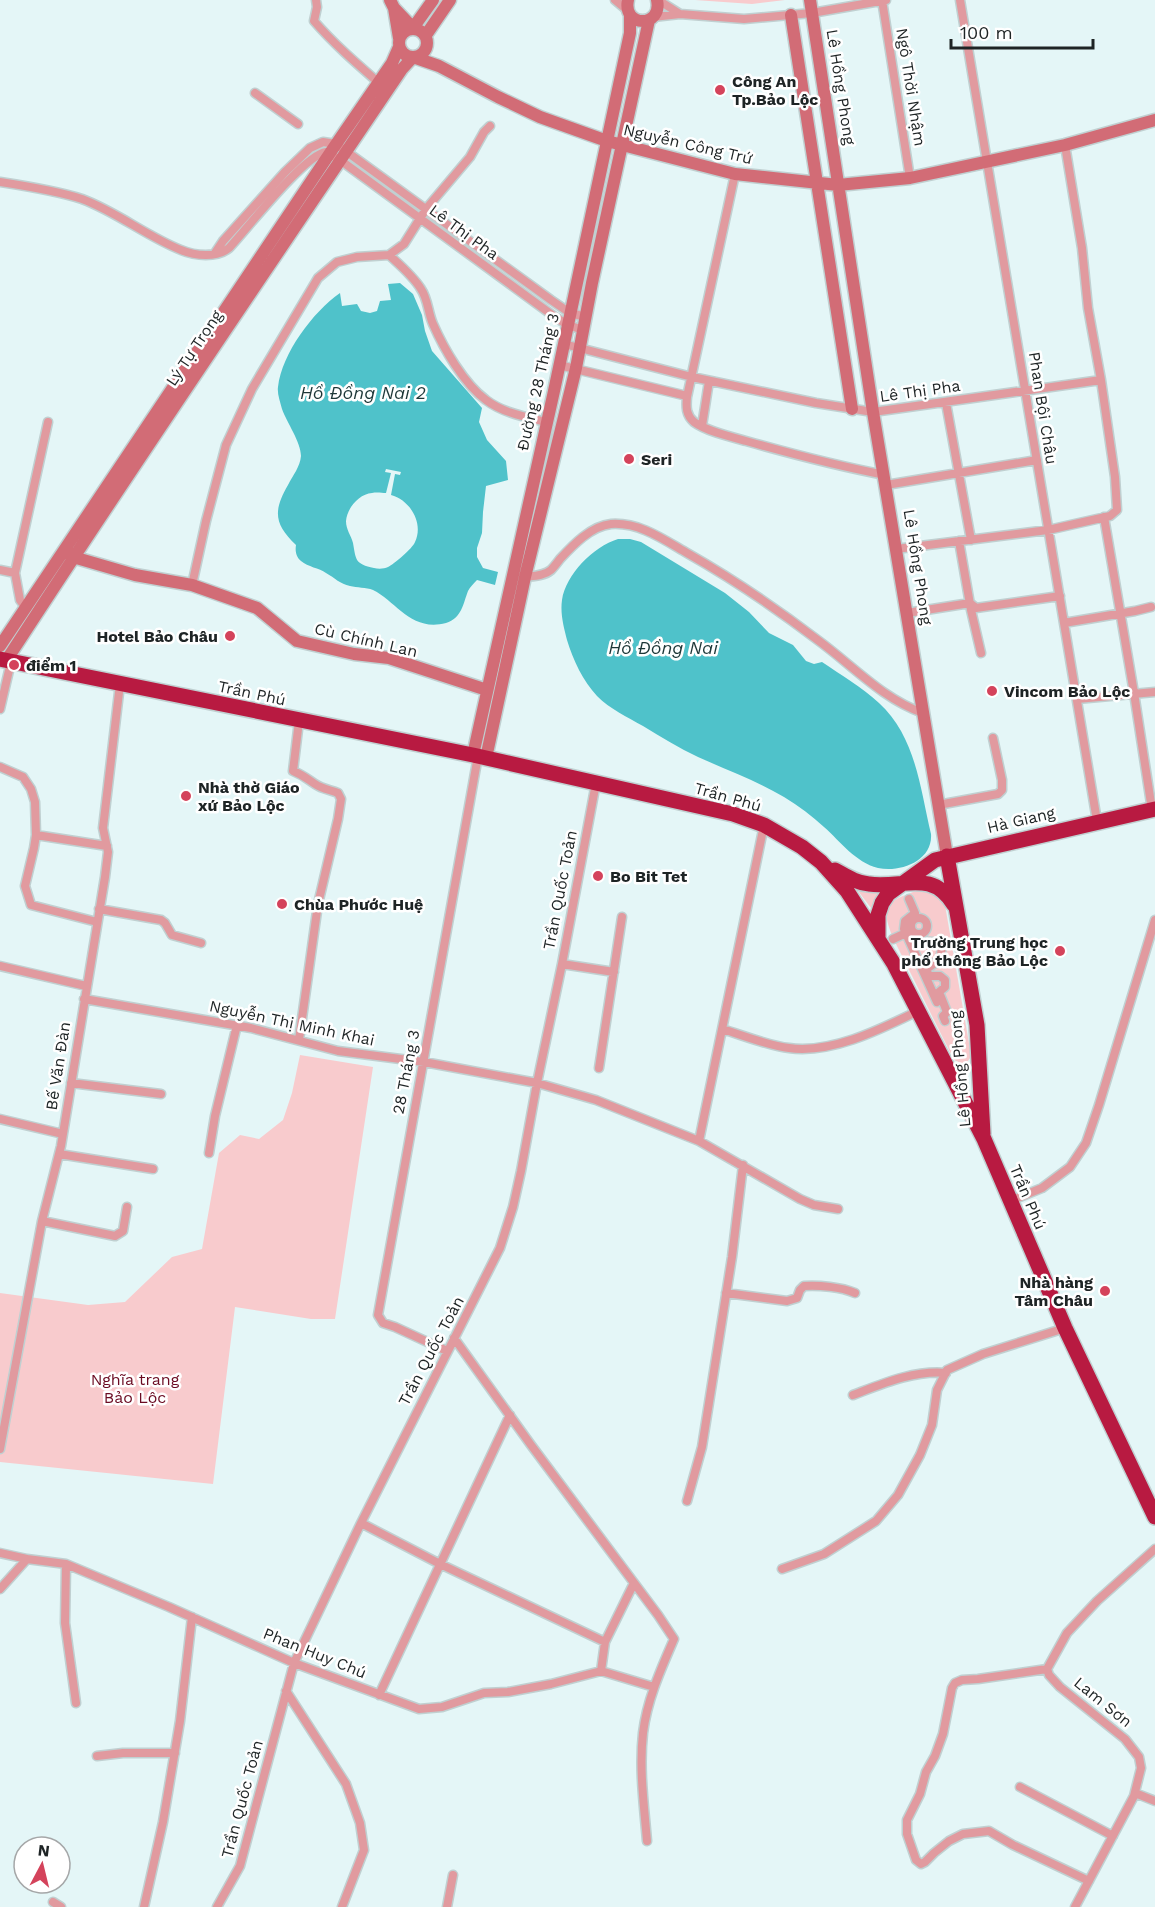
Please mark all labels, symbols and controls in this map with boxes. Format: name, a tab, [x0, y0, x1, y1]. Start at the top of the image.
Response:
scale bar	[951, 12, 1094, 50]
text: 100 m	[960, 22, 1013, 43]
street label: Ngô Thời Nhậm	[892, 27, 930, 147]
street label: Lê Hồng Phong	[822, 28, 860, 147]
place label: Công An Tp.Bảo Lộc	[732, 72, 818, 109]
marker: Công An Tp.Bảo Lộc	[713, 83, 727, 97]
street label: Nguyễn Công Trứ	[622, 120, 754, 168]
street label: Lê Thị Pha	[426, 200, 502, 264]
street label: Lý Tự Trọng	[162, 306, 227, 390]
street label: Đường 28 Tháng 3	[513, 311, 563, 453]
street label: Phan Bội Châu	[1025, 350, 1061, 466]
street label: Lê Thị Pha	[878, 376, 962, 406]
water label: Hồ Đồng Nai 2	[300, 382, 426, 403]
place label: Seri	[641, 450, 672, 469]
marker: Seri	[622, 452, 636, 466]
street label: Lê Hồng Phong	[899, 508, 937, 627]
street label: Cù Chính Lan	[313, 619, 419, 661]
place label: Hotel Bảo Châu	[97, 627, 218, 646]
marker: Hotel Bảo Châu	[223, 629, 237, 643]
water label: Hồ Đồng Nai	[608, 637, 719, 658]
place label: điểm 1	[26, 656, 76, 675]
marker: điểm 1	[7, 658, 21, 672]
street label: Trần Phú	[216, 677, 288, 709]
place label: Vincom Bảo Lộc	[1004, 682, 1130, 701]
marker: Vincom Bảo Lộc	[985, 684, 999, 698]
place label: Nhà thờ Giáo xứ Bảo Lộc	[198, 778, 300, 815]
street label: Trần Phú	[692, 778, 764, 816]
marker: Nhà thờ Giáo xứ Bảo Lộc	[179, 789, 193, 803]
street label: Hà Giang	[985, 803, 1057, 837]
street label: Trần Quốc Toản	[539, 829, 581, 951]
place label: Bo Bit Tet	[610, 867, 687, 886]
marker: Bo Bit Tet	[591, 869, 605, 883]
place label: Chùa Phước Huệ	[294, 895, 423, 914]
marker: Chùa Phước Huệ	[275, 897, 289, 911]
place label: Trường Trung học phổ thông Bảo Lộc	[901, 933, 1048, 970]
marker: Trường Trung học phổ thông Bảo Lộc	[1053, 944, 1067, 958]
street label: Nguyễn Thị Minh Khai	[208, 996, 376, 1050]
street label: Lê Hồng Phong	[945, 1010, 975, 1128]
street label: Bế Văn Đàn	[42, 1020, 74, 1112]
street label: 28 Tháng 3	[388, 1028, 424, 1116]
street label: Trần Phú	[1006, 1162, 1050, 1232]
place label: Nhà hàng Tâm Châu	[1015, 1273, 1093, 1310]
marker: Nhà hàng Tâm Châu	[1098, 1284, 1112, 1298]
street label: Trần Quốc Toản	[394, 1293, 468, 1409]
park label: Nghĩa trang Bảo Lộc	[91, 1370, 180, 1407]
street label: Phan Huy Chú	[261, 1624, 369, 1682]
street label: Lam Sơn	[1070, 1673, 1136, 1731]
street label: Trần Quốc Toản	[217, 1738, 267, 1860]
north arrow	[12, 1835, 72, 1895]
text: N	[37, 1840, 51, 1861]

